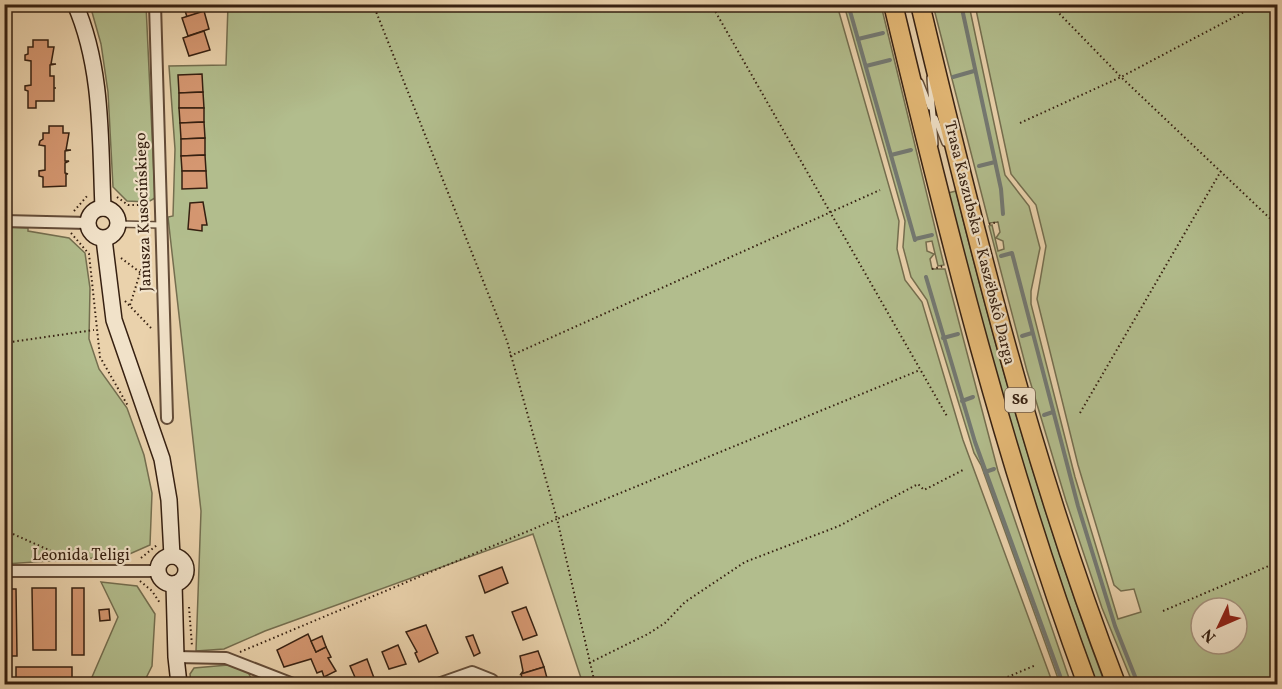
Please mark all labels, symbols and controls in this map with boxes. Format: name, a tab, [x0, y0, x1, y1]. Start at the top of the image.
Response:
street label: Trasa Kaszubska – Kaszëbskô Darga	[938, 119, 1020, 367]
street label: Janusza Kusocińskiego	[130, 132, 158, 292]
road number: S6	[1005, 388, 1035, 412]
street label: Leonida Teligi	[32, 545, 130, 567]
north arrow	[1189, 596, 1249, 656]
text: N	[1197, 623, 1222, 647]

